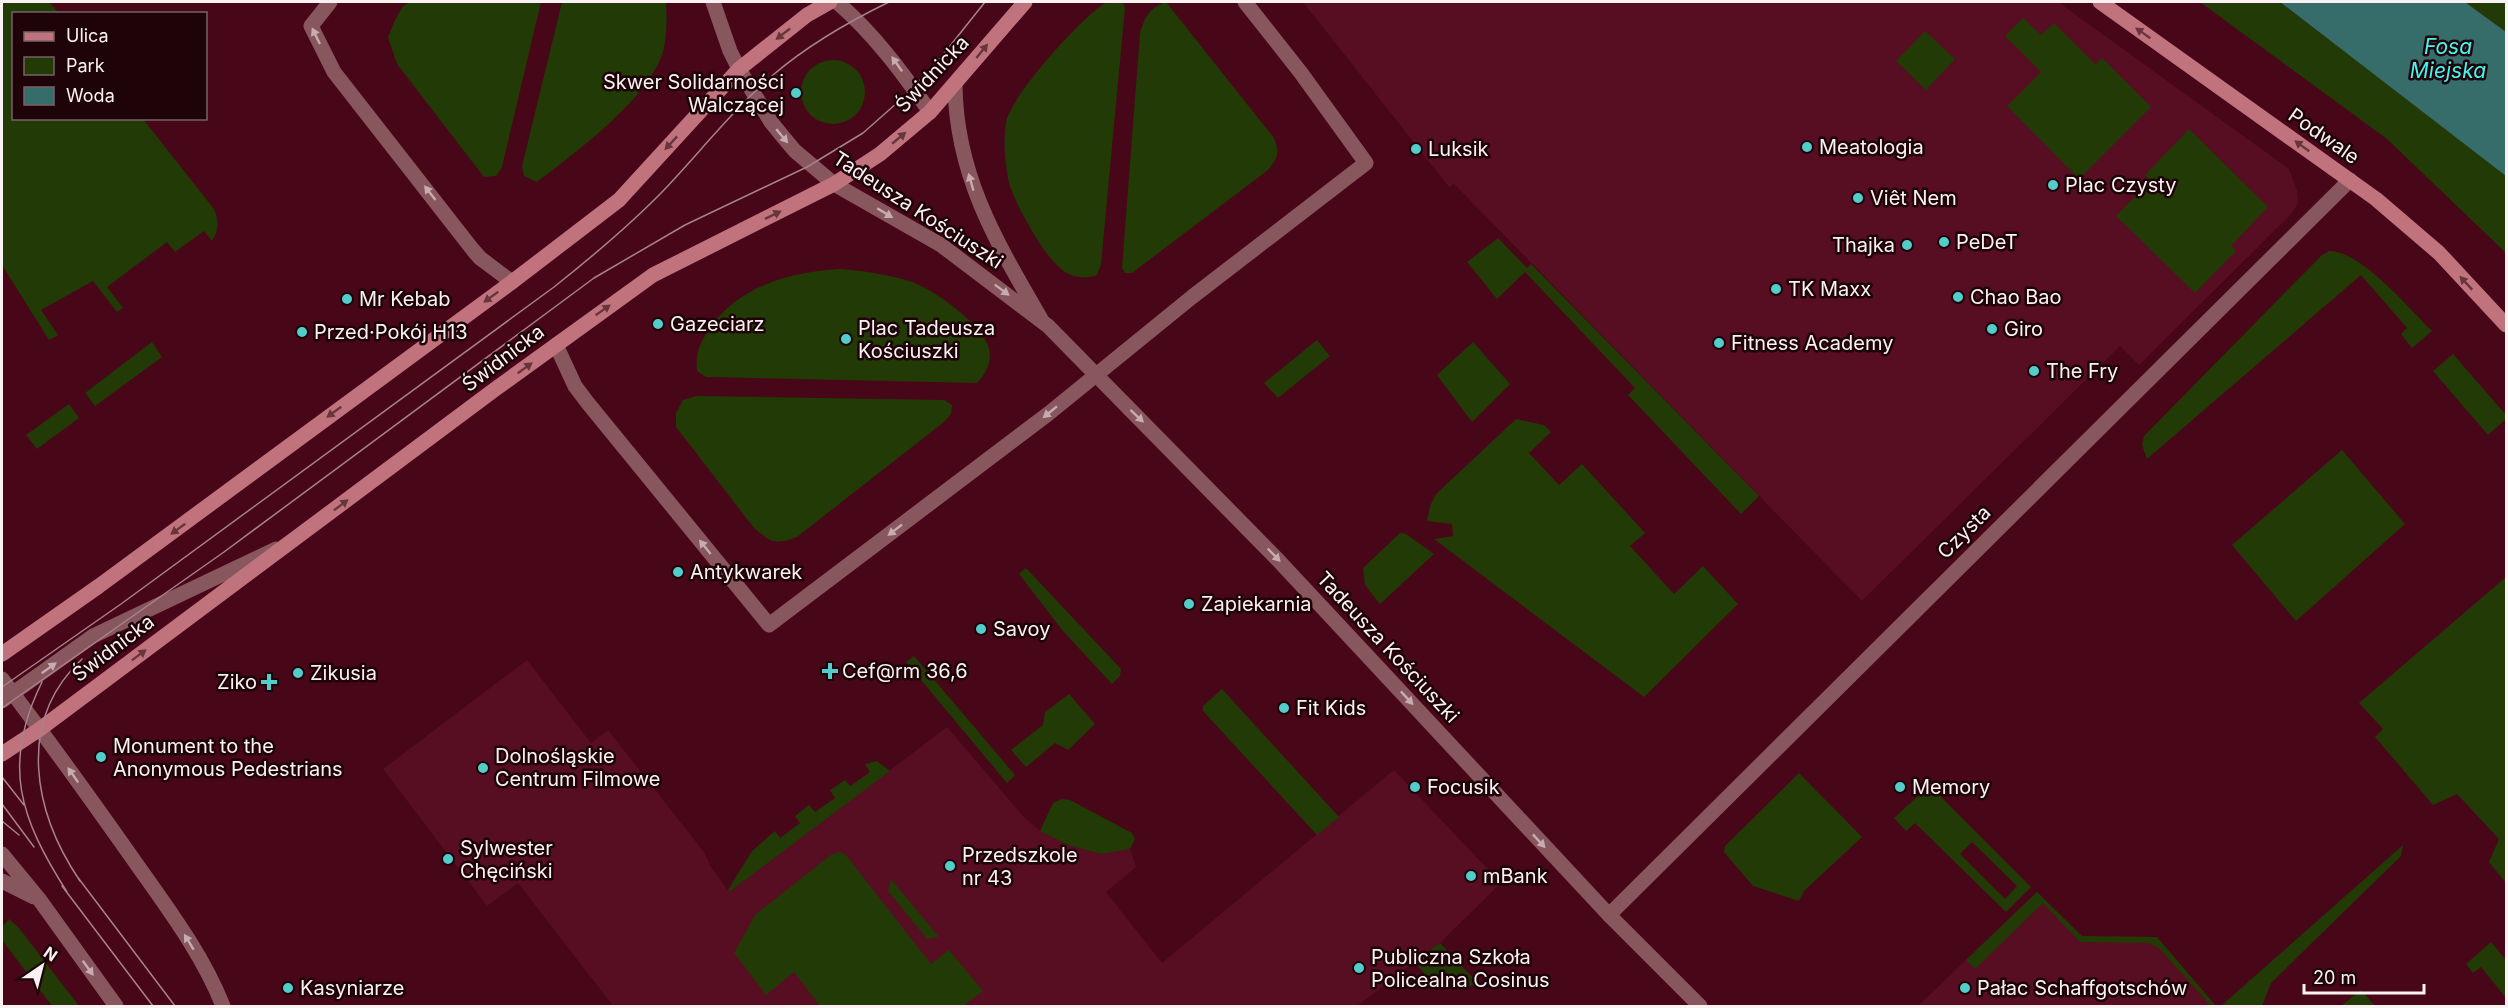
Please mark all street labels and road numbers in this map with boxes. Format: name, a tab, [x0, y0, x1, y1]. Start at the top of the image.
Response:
street label: Świdnicka	[890, 30, 974, 118]
street label: Podwale	[2284, 103, 2364, 169]
street label: Tadeusza Kościuszki	[829, 146, 1007, 274]
street label: Świdnicka	[457, 319, 549, 397]
street label: Czysta	[1932, 500, 1996, 564]
street label: Tadeusza Kościuszki	[1312, 567, 1464, 727]
street label: Świdnicka	[67, 609, 159, 687]

